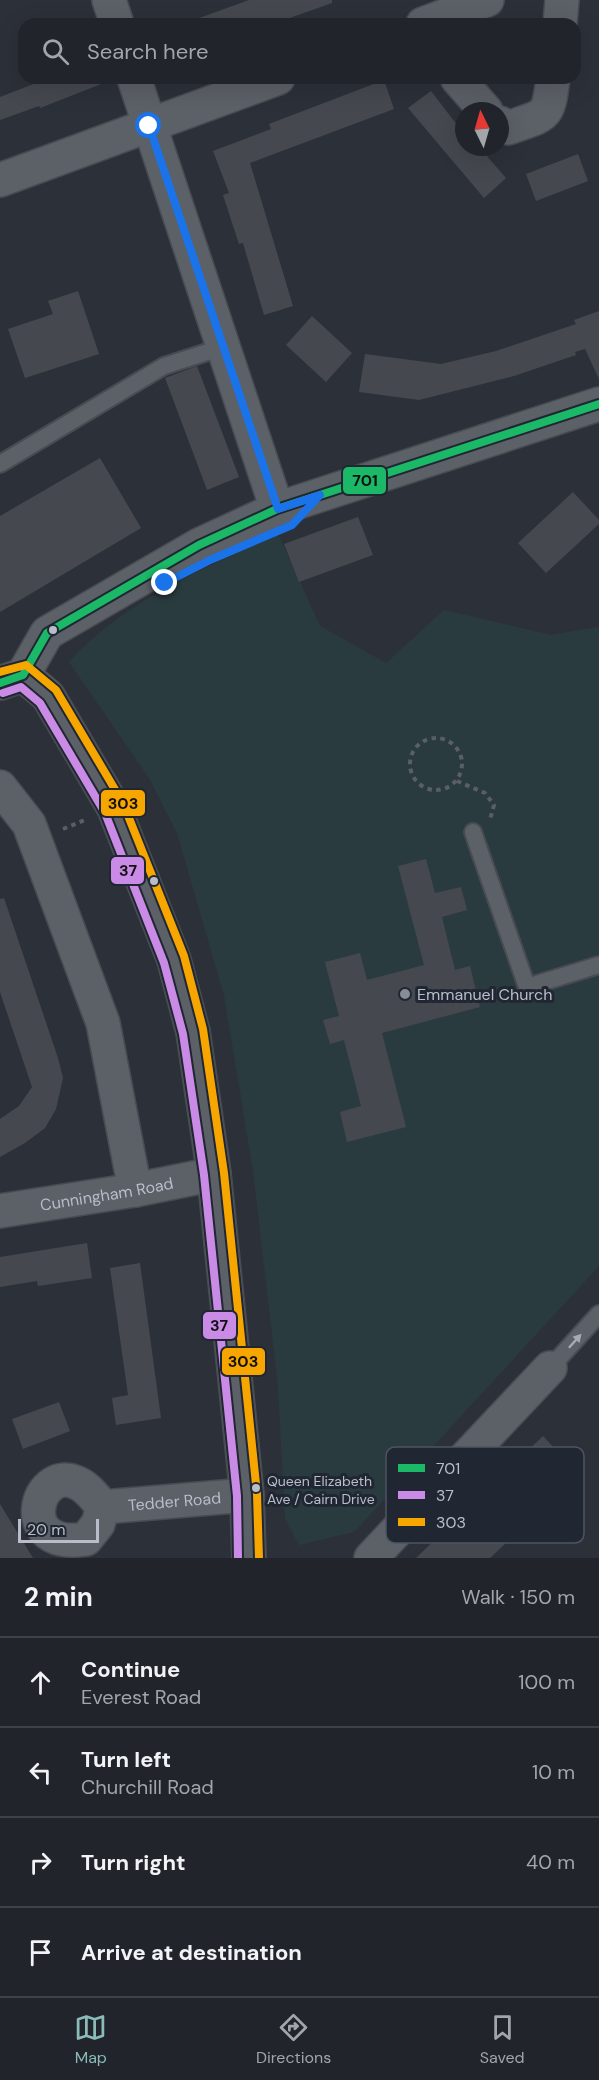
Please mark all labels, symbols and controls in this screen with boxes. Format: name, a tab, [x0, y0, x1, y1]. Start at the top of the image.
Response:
search box	[18, 18, 581, 84]
icon: search	[39, 35, 72, 68]
text: Search here	[87, 37, 208, 66]
north arrow	[455, 102, 509, 156]
route start	[135, 112, 161, 138]
line badge: 701	[342, 466, 387, 495]
text: 701	[352, 470, 378, 491]
route end	[151, 569, 177, 595]
unlabelled marker	[47, 624, 59, 636]
line badge: 303	[100, 789, 146, 817]
text: 303	[108, 793, 138, 814]
line badge: 37	[110, 856, 145, 885]
text: 37	[119, 860, 137, 881]
unlabelled marker	[148, 875, 160, 887]
place label: Emmanuel Church	[417, 984, 552, 1005]
marker: Emmanuel Church	[398, 987, 412, 1001]
street label: Cunningham Road	[39, 1173, 175, 1216]
line badge: 37	[202, 1311, 237, 1340]
text: 37	[210, 1315, 228, 1336]
one-way arrow	[568, 1334, 581, 1349]
line badge: 303	[221, 1347, 266, 1376]
text: 303	[228, 1351, 258, 1372]
legend	[386, 1447, 584, 1543]
text: 701	[436, 1458, 460, 1479]
place label: Queen Elizabeth Ave / Cairn Drive	[267, 1472, 375, 1508]
marker: Queen Elizabeth Ave / Cairn Drive	[250, 1482, 262, 1494]
text: 37	[436, 1485, 454, 1506]
street label: Tedder Road	[127, 1487, 222, 1516]
text: 303	[436, 1512, 466, 1533]
scale bar	[18, 1516, 99, 1544]
text: 20 m	[27, 1519, 66, 1540]
text: 2 min	[24, 1580, 93, 1614]
text: Walk · 150 m	[461, 1584, 575, 1610]
text: Continue	[81, 1655, 180, 1684]
icon: ahead	[24, 1666, 57, 1699]
text: 100 m	[518, 1669, 575, 1695]
text: Everest Road	[81, 1684, 201, 1710]
text: Turn left	[81, 1745, 171, 1774]
icon: left	[24, 1756, 57, 1789]
text: 10 m	[532, 1759, 575, 1785]
text: Churchill Road	[81, 1774, 214, 1800]
icon: right	[24, 1846, 57, 1879]
text: Turn right	[81, 1848, 186, 1877]
text: 40 m	[526, 1849, 575, 1875]
icon: arrive	[24, 1936, 57, 1969]
text: Arrive at destination	[81, 1938, 302, 1967]
tab: Map	[74, 2011, 107, 2068]
tab: Directions	[256, 2011, 331, 2068]
tab: Saved	[480, 2011, 525, 2068]

